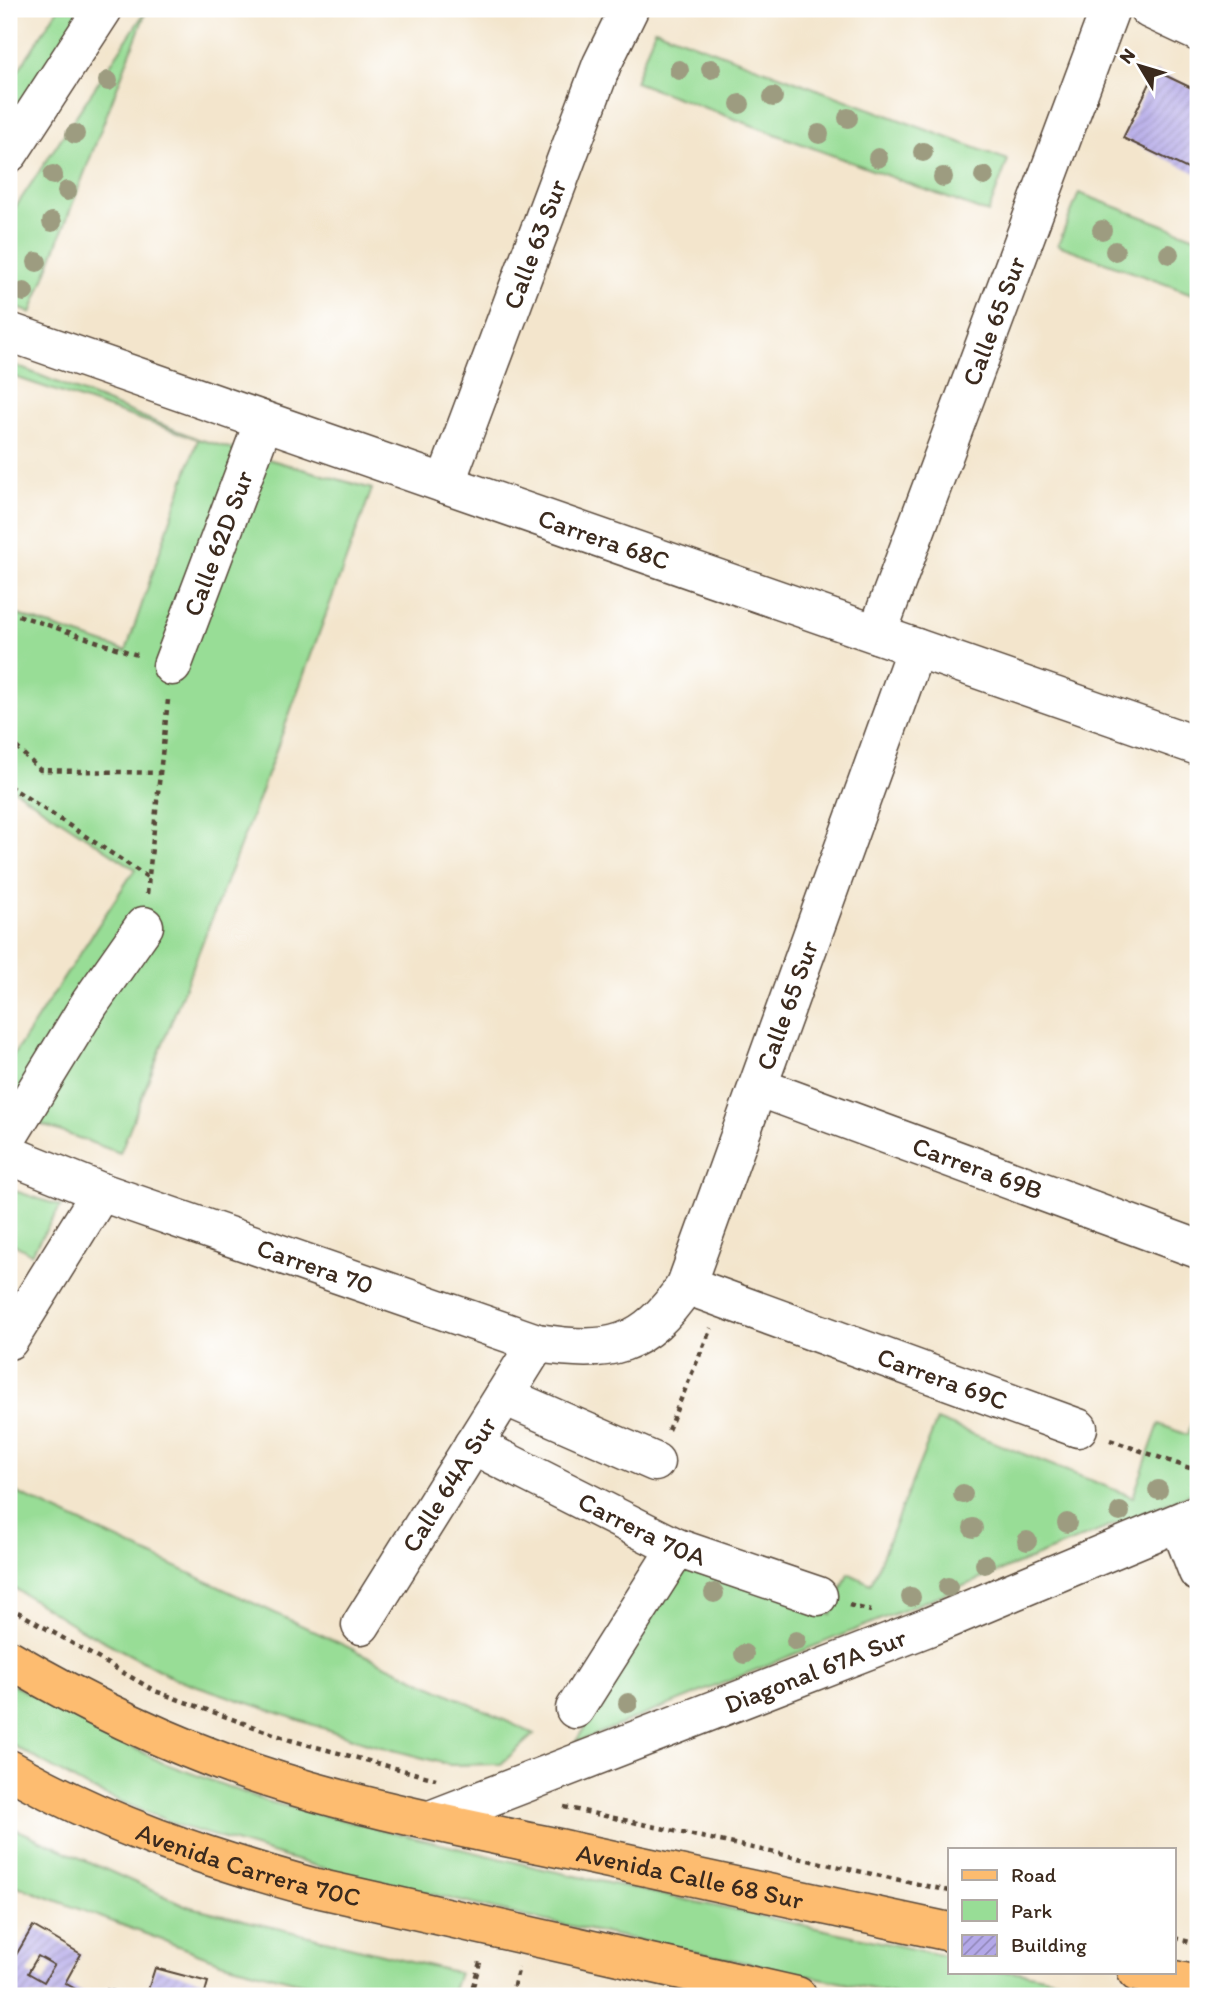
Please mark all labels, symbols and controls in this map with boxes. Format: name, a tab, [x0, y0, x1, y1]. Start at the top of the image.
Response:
north arrow	[1106, 32, 1176, 102]
text: N	[1114, 44, 1140, 68]
street label: Calle 63 Sur	[496, 174, 574, 314]
street label: Calle 65 Sur	[955, 251, 1033, 390]
street label: Calle 62D Sur	[176, 465, 260, 621]
street label: Carrera 68C	[534, 501, 674, 577]
street label: Calle 65 Sur	[749, 935, 825, 1075]
street label: Carrera 69B	[908, 1129, 1047, 1206]
street label: Carrera 70	[253, 1231, 378, 1301]
street label: Carrera 69C	[873, 1340, 1012, 1417]
street label: Calle 64A Sur	[394, 1410, 504, 1558]
street label: Carrera 70A	[573, 1485, 710, 1573]
street label: Diagonal 67A Sur	[720, 1621, 911, 1720]
street label: Avenida Carrera 70C	[132, 1815, 364, 1913]
street label: Avenida Calle 68 Sur	[574, 1836, 807, 1916]
legend	[948, 1848, 1176, 1974]
text: Road	[1011, 1862, 1057, 1887]
text: Park	[1011, 1898, 1053, 1923]
text: Building	[1011, 1932, 1087, 1957]

